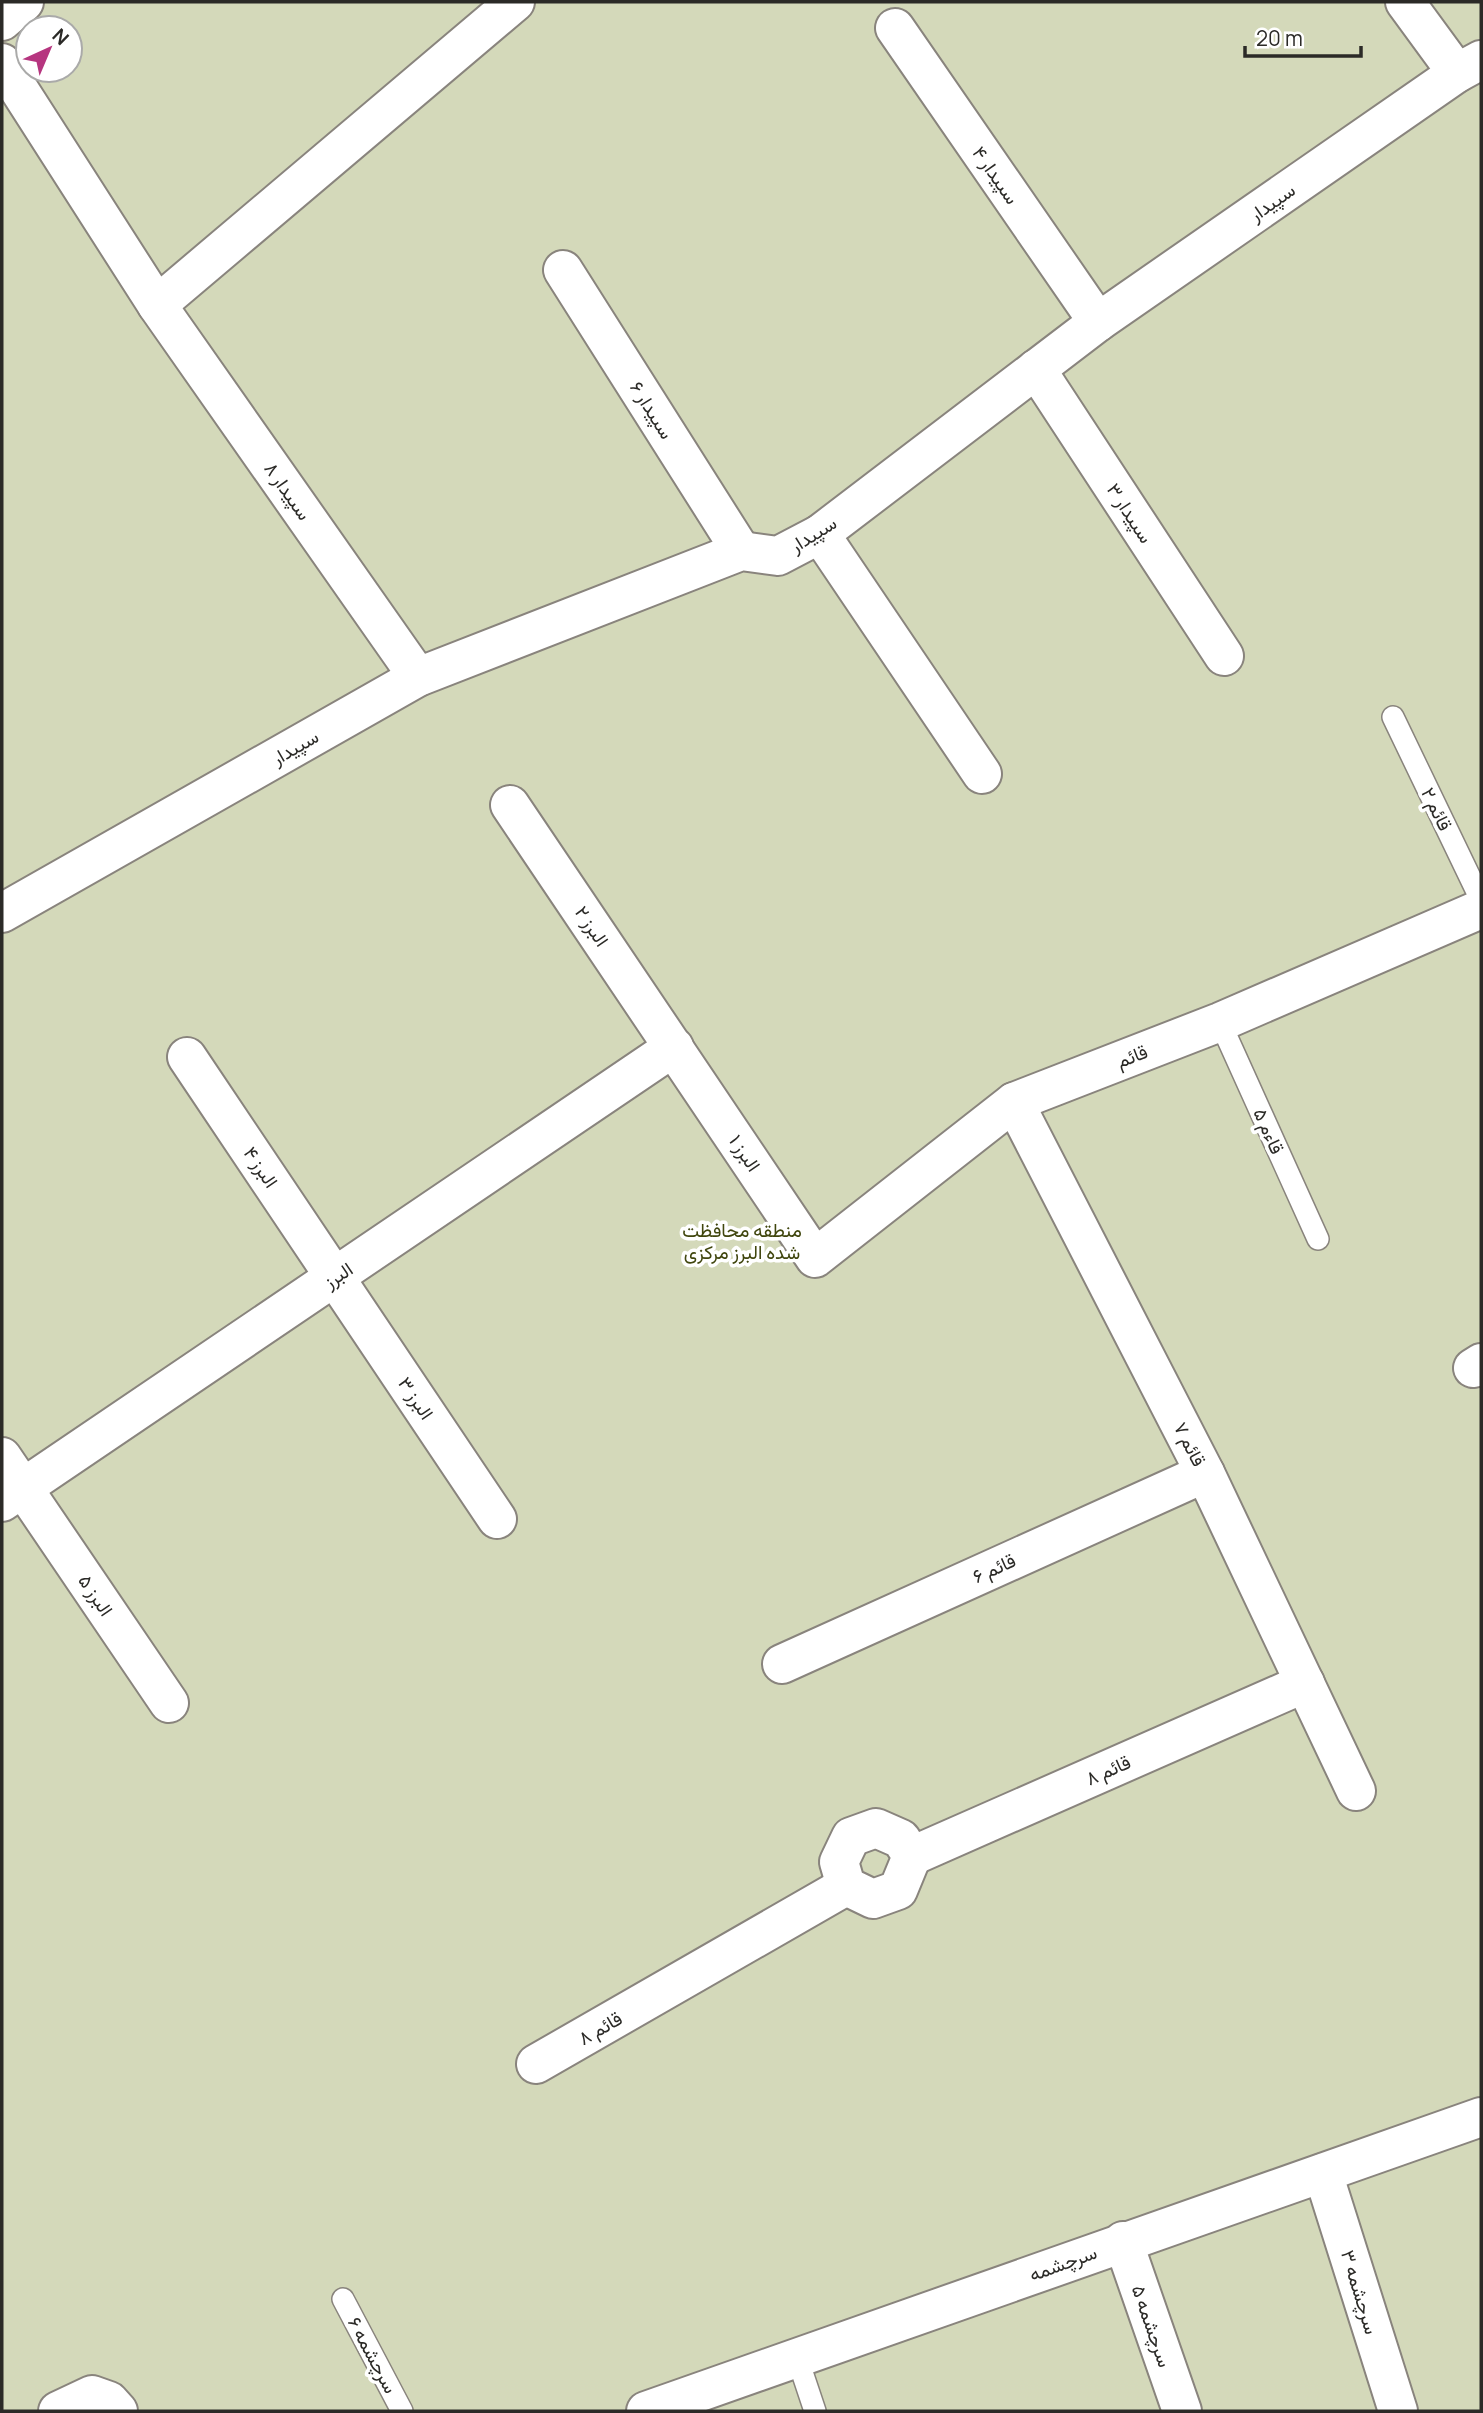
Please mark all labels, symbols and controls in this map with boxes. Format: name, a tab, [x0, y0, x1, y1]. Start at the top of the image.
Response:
north arrow	[14, 14, 84, 84]
scale bar	[1245, 14, 1360, 58]
text: N	[47, 23, 75, 51]
text: 20 m	[1256, 24, 1303, 52]
street label: سپیدار ۴	[966, 141, 1025, 210]
street label: سپیدار	[1243, 177, 1301, 229]
street label: سپیدار ۶	[623, 376, 680, 444]
street label: سپیدار ۸	[258, 457, 317, 526]
street label: سپیدار ۳	[1100, 478, 1159, 549]
street label: سپیدار	[784, 510, 842, 560]
street label: سپیدار	[266, 723, 324, 772]
street label: قائم ۲	[1415, 783, 1459, 835]
street label: البرز ۲	[569, 901, 615, 951]
street label: قائم	[1113, 1038, 1151, 1074]
street label: قاءم ۵	[1247, 1104, 1291, 1158]
street label: البرز ۱	[723, 1129, 767, 1177]
street label: البرز ۴	[238, 1141, 284, 1193]
park label: منطقه محافظت شده البرز مرکزی	[682, 1217, 802, 1265]
street label: البرز	[317, 1256, 358, 1295]
street label: البرز ۳	[392, 1372, 440, 1424]
street label: قائم ۷	[1168, 1417, 1212, 1471]
street label: قائم ۶	[968, 1547, 1020, 1589]
street label: البرز ۵	[73, 1569, 119, 1621]
street label: قائم ۸	[1081, 1749, 1135, 1791]
street label: قائم ۸	[573, 2005, 627, 2051]
street label: سرچشمه	[1025, 2239, 1101, 2288]
street label: سرچشمه ۳	[1334, 2247, 1385, 2338]
street label: سرچشمه ۵	[1125, 2281, 1178, 2371]
street label: سرچشمه ۶	[341, 2312, 404, 2398]

